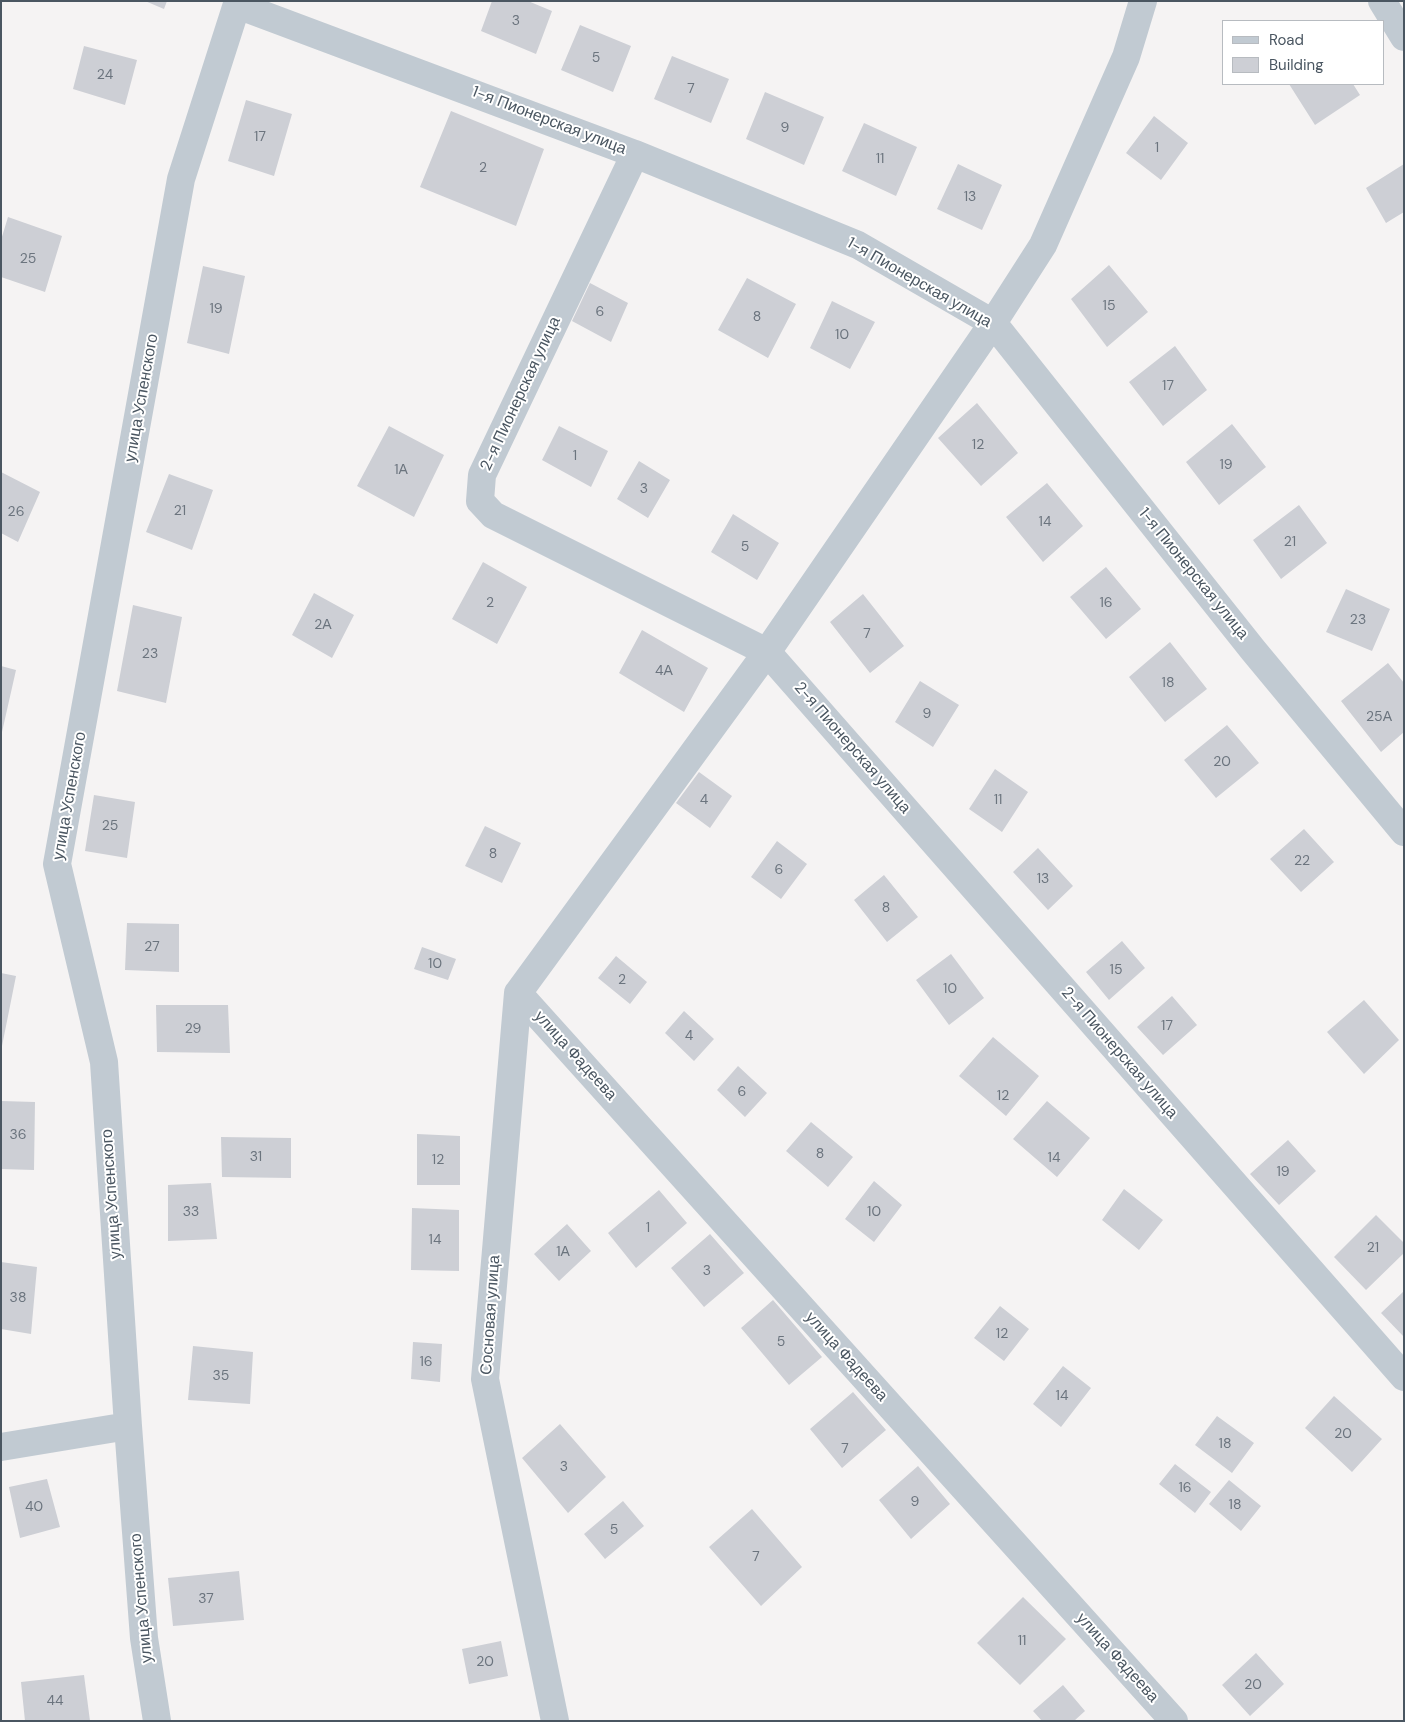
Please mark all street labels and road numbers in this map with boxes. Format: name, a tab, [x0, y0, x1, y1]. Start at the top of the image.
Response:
street label: 1-я Пионерская улица	[469, 83, 629, 159]
street label: 1-я Пионерская улица	[843, 234, 995, 332]
street label: 2-я Пионерская улица	[477, 314, 565, 474]
street label: улица Успенского	[121, 332, 163, 464]
street label: 1-я Пионерская улица	[1134, 504, 1252, 644]
street label: 2-я Пионерская улица	[790, 678, 914, 818]
street label: улица Успенского	[49, 730, 91, 862]
street label: 2-я Пионерская улица	[1057, 983, 1181, 1123]
street label: улица Фадеева	[530, 1007, 620, 1105]
street label: улица Успенского	[98, 1128, 126, 1260]
street label: Сосновая улица	[477, 1254, 505, 1376]
street label: улица Фадеева	[801, 1308, 891, 1406]
street label: улица Успенского	[127, 1532, 157, 1664]
street label: улица Фадеева	[1072, 1609, 1162, 1707]

